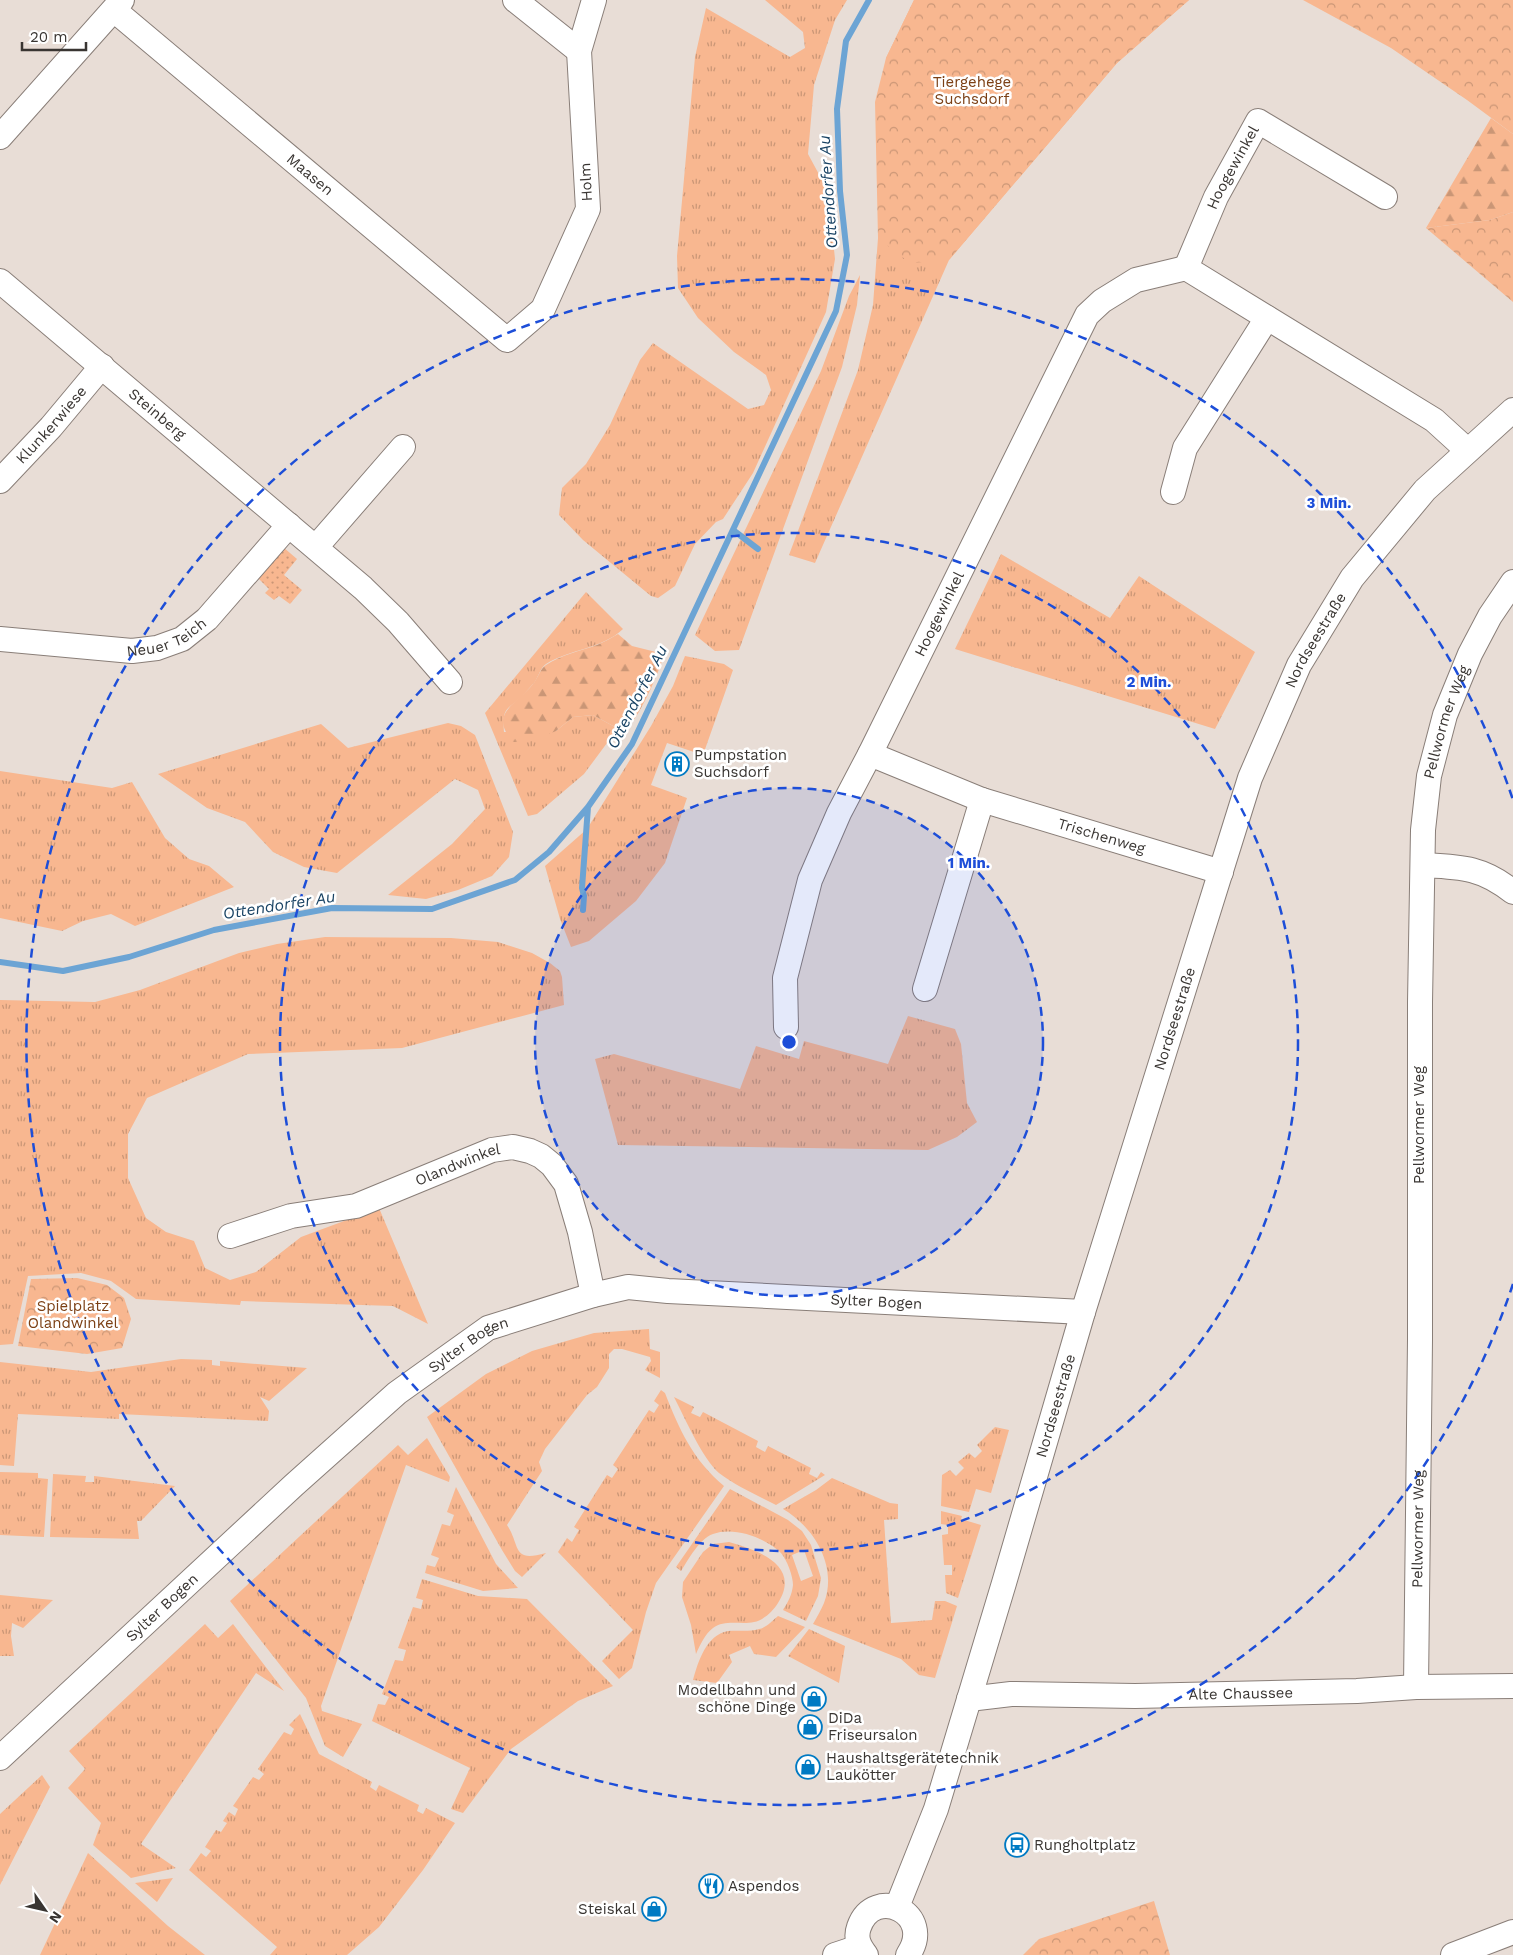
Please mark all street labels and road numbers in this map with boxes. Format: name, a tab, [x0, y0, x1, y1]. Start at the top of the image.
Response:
street label: Hoogewinkel	[1203, 122, 1263, 212]
street label: Maasen	[283, 150, 337, 199]
street label: Holm	[576, 162, 596, 202]
street label: Klunkerwiese	[12, 382, 90, 467]
street label: Steinberg	[125, 385, 190, 443]
street label: Hoogewinkel	[911, 568, 968, 660]
street label: Nordseestraße	[1281, 589, 1350, 691]
street label: Neuer Teich	[126, 614, 210, 661]
street label: Pellwormer Weg	[1420, 663, 1473, 781]
street label: Trischenweg	[1056, 814, 1148, 858]
street label: Nordseestraße	[1150, 965, 1199, 1073]
street label: Pellwormer Weg	[1410, 1066, 1428, 1184]
street label: Olandwinkel	[413, 1140, 502, 1190]
street label: Sylter Bogen	[830, 1290, 923, 1313]
street label: Sylter Bogen	[425, 1313, 511, 1377]
street label: Nordseestraße	[1032, 1352, 1079, 1460]
street label: Pellwormer Weg	[1408, 1470, 1428, 1588]
street label: Sylter Bogen	[122, 1570, 202, 1645]
street label: Alte Chaussee	[1188, 1683, 1293, 1704]

